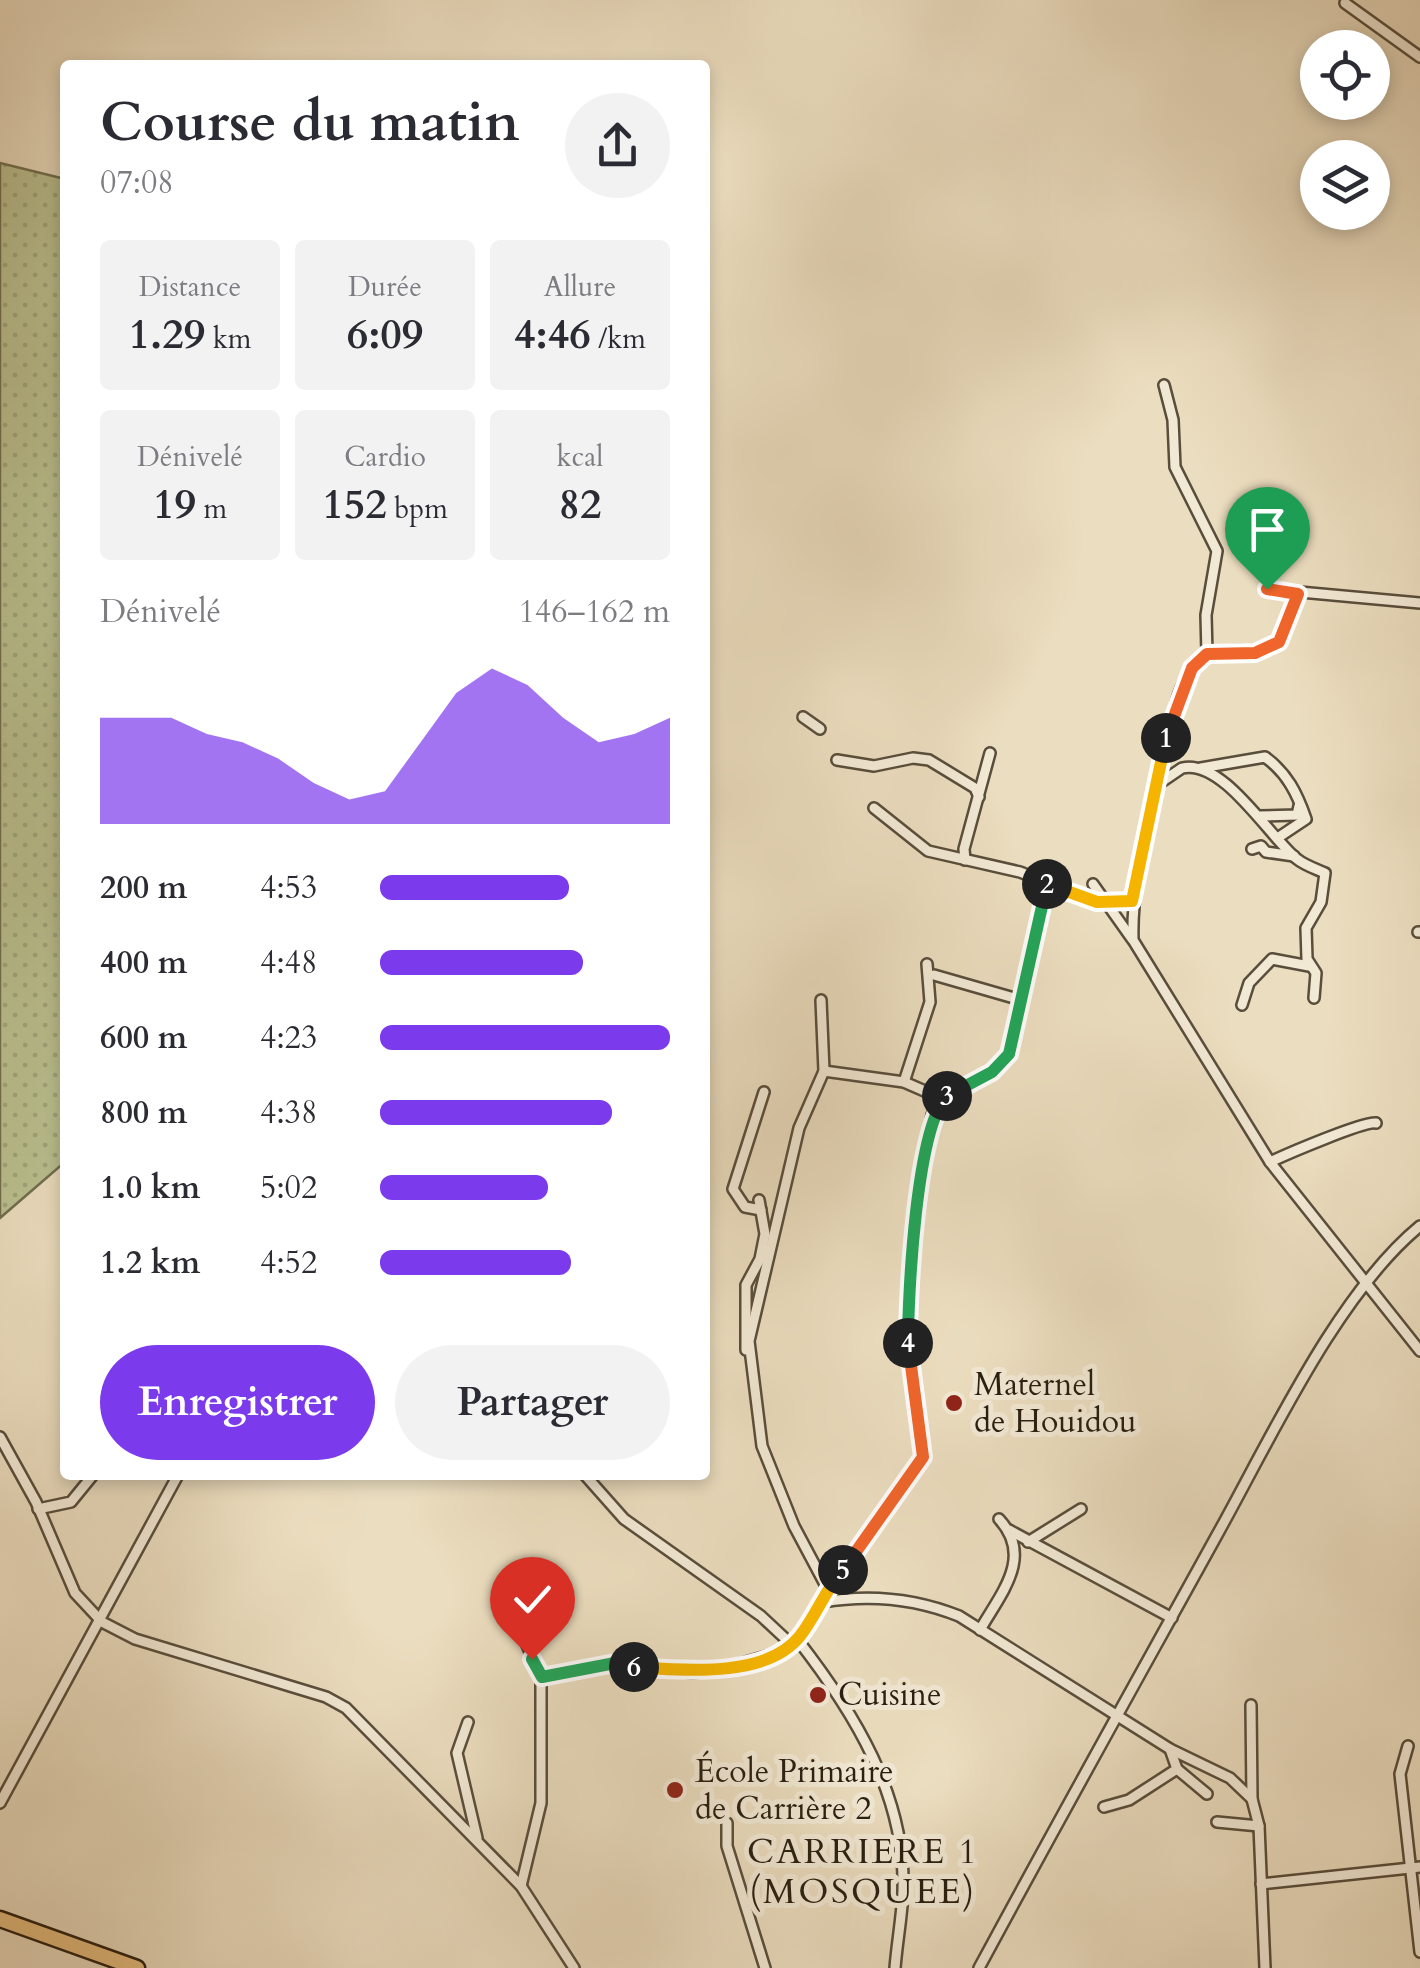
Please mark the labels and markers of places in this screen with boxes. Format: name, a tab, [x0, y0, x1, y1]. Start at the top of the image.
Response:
pin	[1225, 487, 1310, 590]
pin: 1	[1141, 713, 1191, 763]
pin: 2	[1022, 859, 1072, 909]
pin: 3	[922, 1071, 972, 1121]
pin: 4	[883, 1318, 933, 1368]
place label: Maternel de Houidou	[974, 1363, 1137, 1444]
marker: Maternel de Houidou	[943, 1392, 965, 1414]
pin: 5	[818, 1545, 868, 1595]
pin	[490, 1557, 575, 1660]
pin: 6	[609, 1642, 659, 1692]
place label: Cuisine	[838, 1673, 941, 1717]
marker: Cuisine	[807, 1684, 829, 1706]
place label: École Primaire de Carrière 2	[695, 1750, 894, 1831]
marker: École Primaire de Carrière 2	[664, 1779, 686, 1801]

